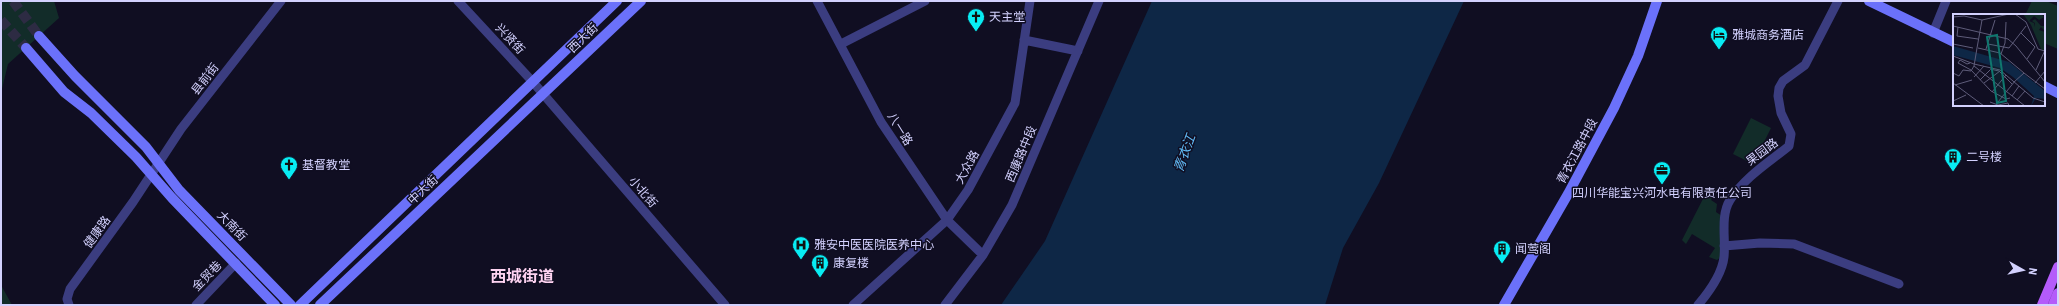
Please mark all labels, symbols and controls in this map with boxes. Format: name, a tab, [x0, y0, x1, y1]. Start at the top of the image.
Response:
church icon: 天主堂	[966, 7, 986, 32]
place label: 天主堂	[989, 10, 1025, 24]
inset map	[1953, 14, 2045, 106]
street label: 西大街	[565, 20, 601, 56]
street label: 兴贤街	[493, 21, 527, 57]
hotel icon: 雅城商务酒店	[1709, 25, 1729, 50]
place label: 雅城商务酒店	[1732, 28, 1804, 42]
street label: 县前街	[188, 61, 222, 97]
street label: 八一路	[885, 110, 915, 148]
street label: 青衣江路中段	[1554, 116, 1600, 186]
street label: 西康路中段	[1003, 124, 1039, 184]
water label: 青衣江	[1171, 130, 1199, 174]
street label: 果园路	[1743, 136, 1781, 168]
building icon: 二号楼	[1943, 147, 1963, 172]
street label: 大众路	[952, 148, 982, 186]
place label: 二号楼	[1966, 150, 2002, 164]
church icon: 基督教堂	[279, 155, 299, 180]
place label: 基督教堂	[302, 158, 350, 172]
office icon: 四川华能宝兴河水电有限责任公司	[1652, 160, 1672, 185]
street label: 中大街	[405, 173, 441, 207]
street label: 小北街	[626, 174, 660, 210]
place label: 四川华能宝兴河水电有限责任公司	[1572, 186, 1752, 200]
street label: 大南街	[214, 208, 250, 244]
street label: 健康路	[81, 213, 113, 251]
hospital icon: 雅安中医医院医养中心	[791, 235, 811, 260]
place label: 雅安中医医院医养中心	[814, 238, 934, 252]
building icon: 闻莺阁	[1492, 239, 1512, 264]
place label: 闻莺阁	[1515, 242, 1551, 256]
north arrow	[2003, 250, 2043, 290]
building icon: 康复楼	[810, 253, 830, 278]
place label: 康复楼	[833, 256, 869, 270]
street label: 金贸巷	[189, 258, 225, 294]
district label: 西城街道	[490, 267, 554, 286]
text: N	[2025, 267, 2039, 276]

